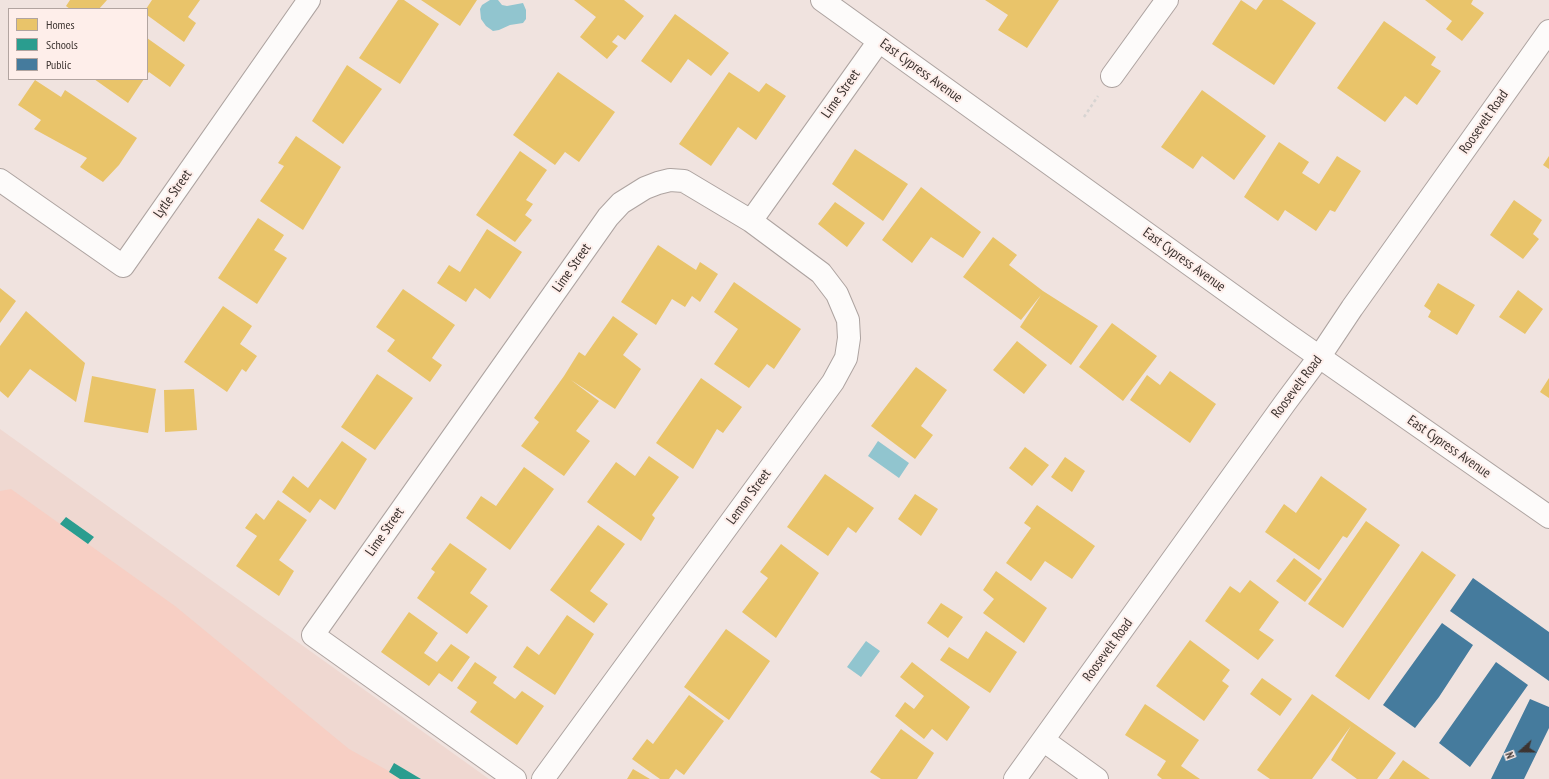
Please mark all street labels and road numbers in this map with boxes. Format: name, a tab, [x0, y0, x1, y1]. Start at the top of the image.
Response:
street label: East Cypress Avenue	[876, 35, 966, 107]
street label: Lime Street	[818, 66, 864, 122]
street label: Roosevelt Road	[1456, 87, 1512, 157]
street label: Lytle Street	[150, 167, 196, 221]
street label: East Cypress Avenue	[1139, 224, 1229, 296]
street label: Lime Street	[549, 240, 595, 296]
street label: Roosevelt Road	[1268, 353, 1326, 421]
street label: East Cypress Avenue	[1404, 412, 1494, 482]
street label: Lemon Street	[723, 466, 775, 528]
street label: Lime Street	[362, 504, 408, 560]
street label: Roosevelt Road	[1080, 615, 1136, 685]

